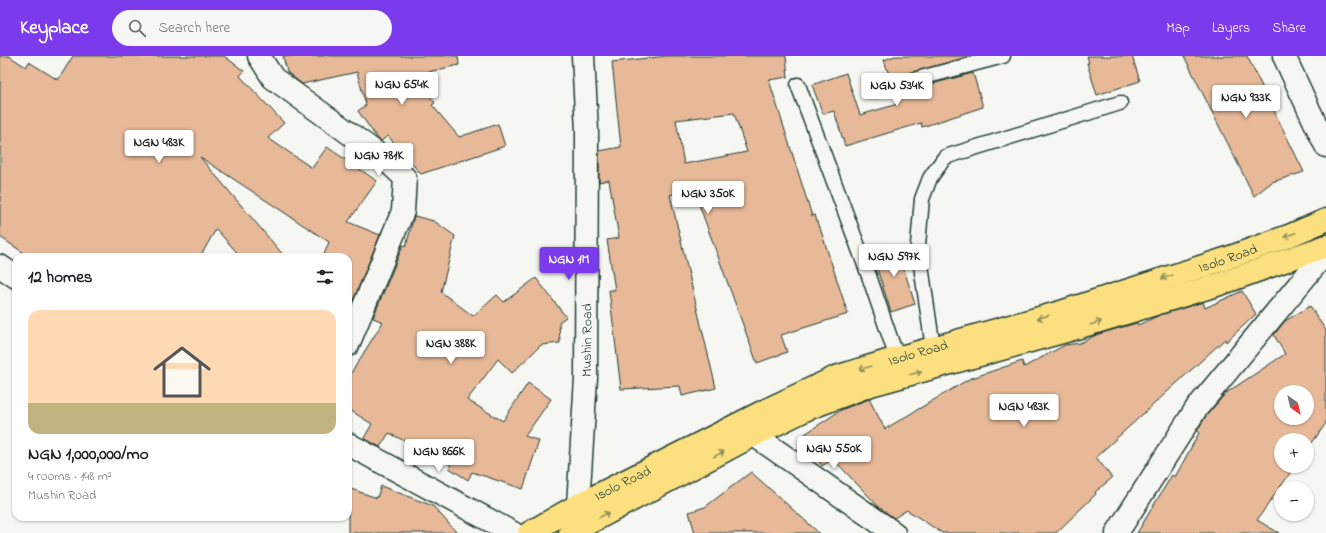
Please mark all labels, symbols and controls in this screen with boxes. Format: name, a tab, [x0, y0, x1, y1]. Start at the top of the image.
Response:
search box	[112, 10, 392, 46]
text: Keyplace	[20, 15, 88, 42]
icon: search	[126, 17, 148, 39]
text: Search here	[158, 17, 230, 39]
text: Map	[1166, 18, 1190, 39]
text: Layers	[1212, 18, 1250, 39]
text: Share	[1272, 18, 1306, 39]
pin: NGN 654K	[361, 72, 443, 106]
pin: NGN 534K	[856, 73, 938, 107]
text: NGN 654K	[375, 75, 429, 94]
text: NGN 534K	[870, 76, 924, 95]
pin: NGN 933K	[1205, 85, 1287, 119]
text: NGN 933K	[1221, 88, 1271, 107]
pin: NGN 483K	[118, 130, 200, 164]
text: NGN 483K	[134, 133, 184, 152]
pin: NGN 781K	[338, 143, 420, 177]
text: NGN 781K	[354, 146, 404, 165]
pin: NGN 350K	[667, 181, 749, 215]
text: NGN 350K	[681, 184, 735, 203]
one-way arrow	[1285, 232, 1297, 240]
street label: Isolo Road	[1196, 239, 1261, 279]
pin: NGN 597K	[853, 244, 935, 278]
pin: NGN 1M	[536, 247, 602, 281]
text: NGN 597K	[868, 247, 920, 266]
text: NGN 1M	[549, 250, 589, 269]
text: 12 homes	[28, 265, 92, 290]
icon: filters	[314, 266, 336, 288]
one-way arrow	[1161, 274, 1174, 281]
street label: Mushin Road	[577, 303, 598, 377]
one-way arrow	[1037, 314, 1050, 321]
one-way arrow	[1089, 318, 1101, 326]
pin: NGN 388K	[410, 331, 492, 365]
text: NGN 388K	[426, 334, 476, 353]
street label: Isolo Road	[886, 335, 951, 372]
icon: home	[146, 336, 218, 408]
one-way arrow	[858, 365, 871, 372]
one-way arrow	[910, 369, 923, 376]
north arrow	[1274, 385, 1314, 425]
map controls	[1274, 385, 1314, 521]
pin: NGN 483K	[983, 394, 1065, 428]
text: NGN 483K	[999, 397, 1049, 416]
button: +	[1274, 433, 1314, 473]
pin: NGN 550K	[793, 436, 875, 470]
pin: NGN 866K	[398, 439, 480, 473]
text: NGN 550K	[806, 439, 862, 458]
text: NGN 1,000,000/mo	[28, 442, 148, 467]
text: NGN 866K	[413, 442, 465, 461]
one-way arrow	[713, 449, 725, 457]
street label: Isolo Road	[591, 461, 655, 507]
text: 4 rooms · 148 m²	[28, 467, 112, 486]
button: −	[1274, 481, 1314, 521]
text: Mushin Road	[28, 486, 96, 505]
one-way arrow	[598, 510, 610, 518]

